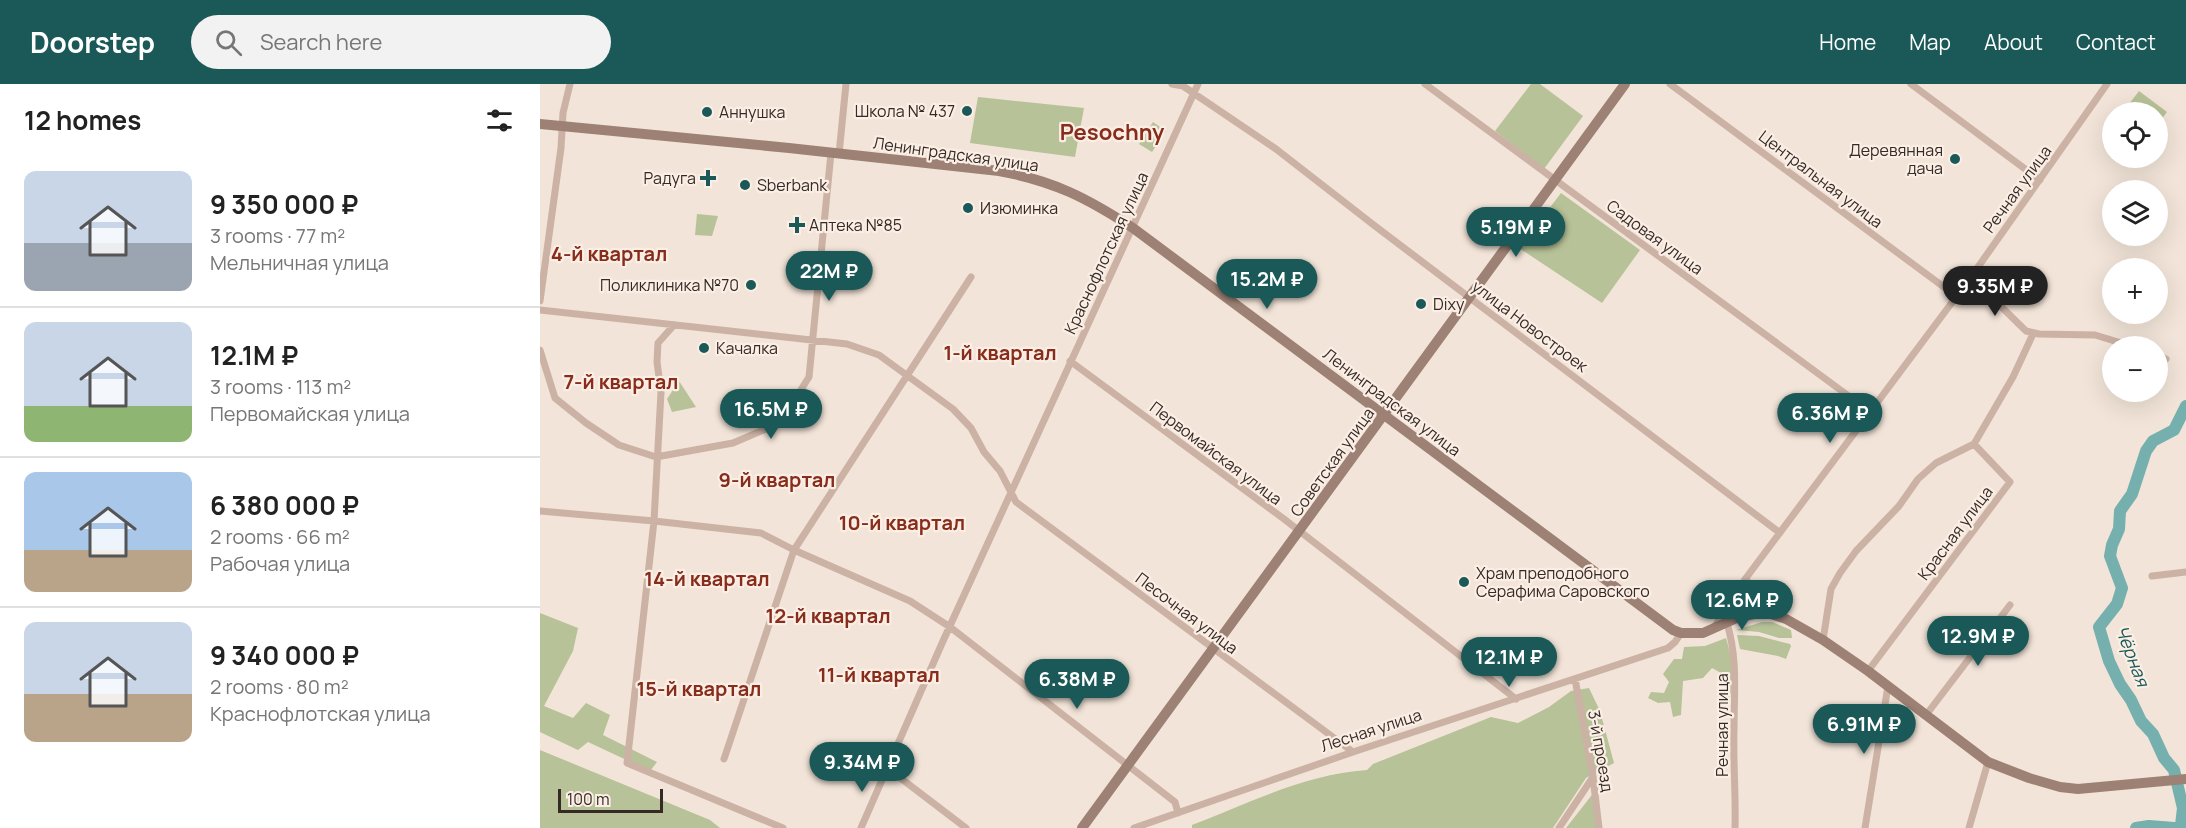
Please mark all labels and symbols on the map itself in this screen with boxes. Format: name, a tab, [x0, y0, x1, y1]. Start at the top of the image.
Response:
place label: Школа № 437	[855, 100, 955, 122]
place label: Аннушка	[719, 101, 785, 123]
marker: Школа № 437	[960, 104, 974, 118]
marker: Аннушка	[700, 105, 714, 119]
district label: Pesochny	[1060, 117, 1165, 147]
street label: Центральная улица	[1755, 125, 1887, 233]
street label: Ленинградская улица	[872, 131, 1040, 177]
place label: Деревянная дача	[1849, 139, 1943, 179]
street label: Речная улица	[1978, 141, 2056, 237]
marker: Деревянная дача	[1948, 152, 1962, 166]
place label: Радуга	[643, 167, 696, 189]
street label: Краснофлотская улица	[1059, 168, 1153, 338]
marker: Радуга	[701, 171, 715, 185]
place label: Sberbank	[757, 174, 828, 196]
marker: Sberbank	[738, 178, 752, 192]
street label: Садовая улица	[1602, 195, 1708, 279]
place label: Изюминка	[980, 197, 1058, 219]
marker: Изюминка	[961, 201, 975, 215]
pin: 5.19M ₽	[1461, 207, 1571, 258]
place label: Аптека №85	[809, 214, 902, 236]
marker: Аптека №85	[790, 218, 804, 232]
district label: 4-й квартал	[551, 240, 667, 267]
pin: 22M ₽	[787, 251, 871, 302]
pin: 15.2M ₽	[1212, 259, 1322, 310]
pin: 9.35M ₽	[1940, 266, 2050, 317]
place label: Поликлиника №70	[600, 274, 739, 296]
street label: улица Новостроек	[1468, 275, 1593, 377]
marker: Поликлиника №70	[744, 278, 758, 292]
place label: Dixy	[1433, 293, 1465, 315]
marker: Dixy	[1414, 297, 1428, 311]
place label: Качалка	[716, 337, 778, 359]
district label: 1-й квартал	[943, 339, 1057, 366]
marker: Качалка	[697, 341, 711, 355]
street label: Ленинградская улица	[1319, 343, 1465, 461]
district label: 7-й квартал	[564, 368, 678, 395]
pin: 16.5M ₽	[716, 389, 826, 440]
pin: 6.36M ₽	[1775, 393, 1885, 444]
street label: Первомайская улица	[1146, 396, 1286, 510]
street label: Советская улица	[1285, 403, 1379, 521]
district label: 9-й квартал	[719, 466, 835, 493]
street label: Красная улица	[1912, 482, 1998, 584]
district label: 10-й квартал	[839, 509, 965, 536]
place label: Храм преподобного Серафима Саровского	[1476, 562, 1650, 602]
district label: 14-й квартал	[644, 565, 770, 592]
street label: Песочная улица	[1131, 567, 1243, 659]
marker: Храм преподобного Серафима Саровского	[1457, 575, 1471, 589]
pin: 12.6M ₽	[1687, 580, 1797, 631]
district label: 12-й квартал	[765, 602, 891, 629]
pin: 12.9M ₽	[1923, 616, 2033, 667]
water label: Чёрная	[2110, 622, 2156, 691]
pin: 12.1M ₽	[1454, 637, 1564, 688]
pin: 6.38M ₽	[1022, 659, 1132, 710]
district label: 11-й квартал	[818, 661, 940, 688]
street label: Речная улица	[1711, 673, 1733, 777]
district label: 15-й квартал	[637, 675, 761, 702]
street label: Лесная улица	[1318, 703, 1424, 757]
pin: 6.91M ₽	[1809, 704, 1919, 755]
street label: 3-й проезд	[1583, 708, 1619, 794]
pin: 9.34M ₽	[807, 742, 917, 793]
scale bar	[558, 786, 663, 814]

